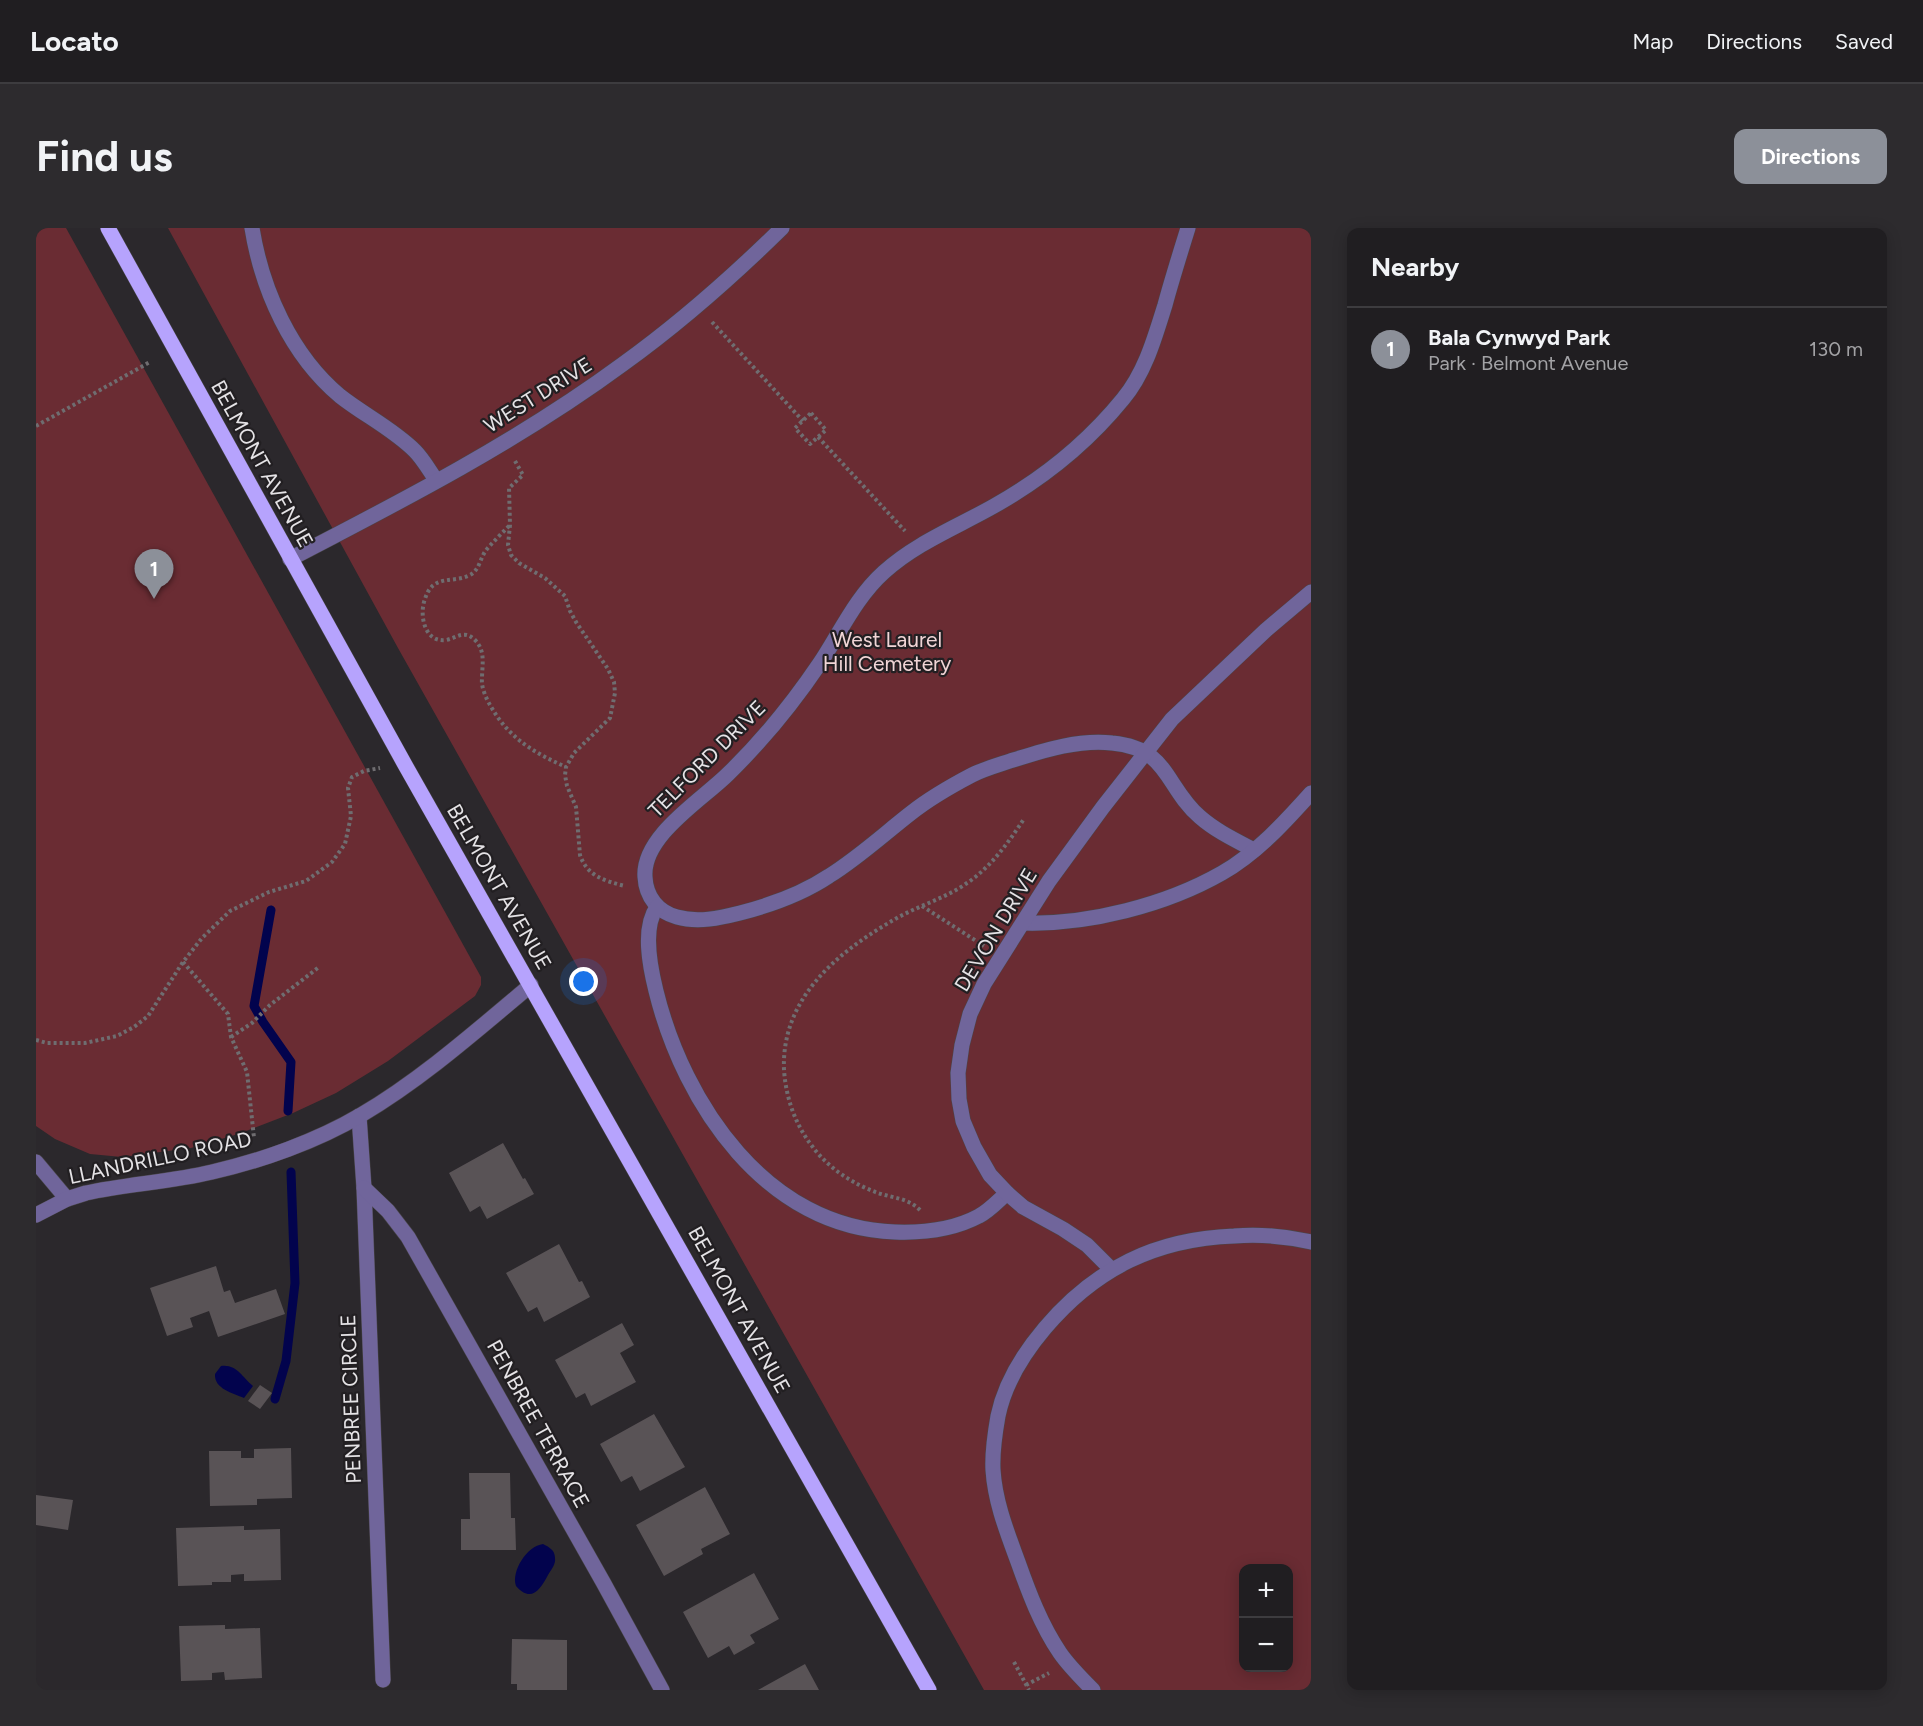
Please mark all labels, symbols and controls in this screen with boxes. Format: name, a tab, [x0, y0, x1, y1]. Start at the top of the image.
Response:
text: Locato	[30, 24, 119, 58]
text: Map	[1632, 29, 1673, 54]
text: Directions	[1706, 29, 1802, 54]
text: Saved	[1835, 29, 1893, 54]
button: Directions	[1734, 129, 1887, 184]
text: Find us	[36, 131, 173, 182]
text: Nearby	[1371, 251, 1459, 283]
text: Bala Cynwyd Park	[1428, 324, 1610, 351]
text: 1	[1386, 337, 1395, 361]
text: 130 m	[1809, 337, 1863, 361]
text: Park · Belmont Avenue	[1428, 351, 1628, 375]
street label: WEST DRIVE	[479, 352, 596, 438]
street label: BELMONT AVENUE	[206, 376, 319, 552]
pin: 1	[134, 550, 174, 599]
park label: West Laurel Hill Cemetery	[823, 627, 951, 676]
street label: TELFORD DRIVE	[643, 695, 771, 823]
street label: BELMONT AVENUE	[442, 799, 557, 974]
street label: DEVON DRIVE	[949, 864, 1042, 996]
your location	[569, 967, 598, 996]
street label: LLANDRILLO ROAD	[66, 1126, 254, 1189]
street label: BELMONT AVENUE	[683, 1222, 796, 1398]
street label: PENBREE CIRCLE	[335, 1314, 366, 1484]
street label: PENBREE TERRACE	[482, 1335, 595, 1512]
map controls	[1239, 1564, 1293, 1672]
button: +	[1239, 1564, 1293, 1618]
button: −	[1239, 1618, 1293, 1672]

